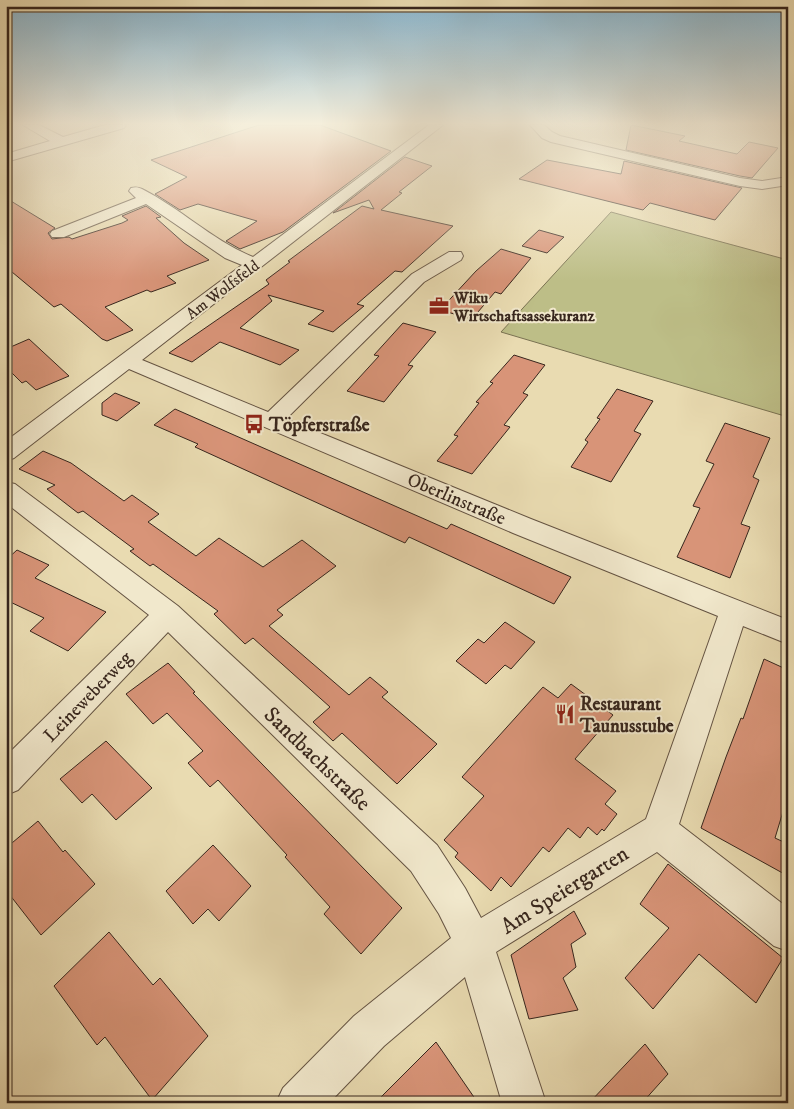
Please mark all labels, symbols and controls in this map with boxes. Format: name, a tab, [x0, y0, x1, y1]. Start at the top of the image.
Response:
street label: Am Wolfsfeld	[182, 256, 263, 324]
place label: Wiku Wirtschaftsassekuranz	[453, 288, 595, 326]
office icon: Wiku Wirtschaftsassekuranz	[428, 295, 450, 317]
bus stop icon: Töpferstraße	[243, 413, 265, 435]
place label: Töpferstraße	[268, 414, 370, 437]
street label: Oberlinstraße	[404, 468, 509, 530]
street label: Leineweberweg	[39, 646, 138, 747]
place label: Restaurant Taunusstube	[579, 693, 674, 738]
street label: Sandbachstraße	[258, 701, 376, 817]
restaurant icon: Restaurant Taunusstube	[554, 703, 576, 725]
street label: Am Speiergarten	[496, 840, 634, 940]

